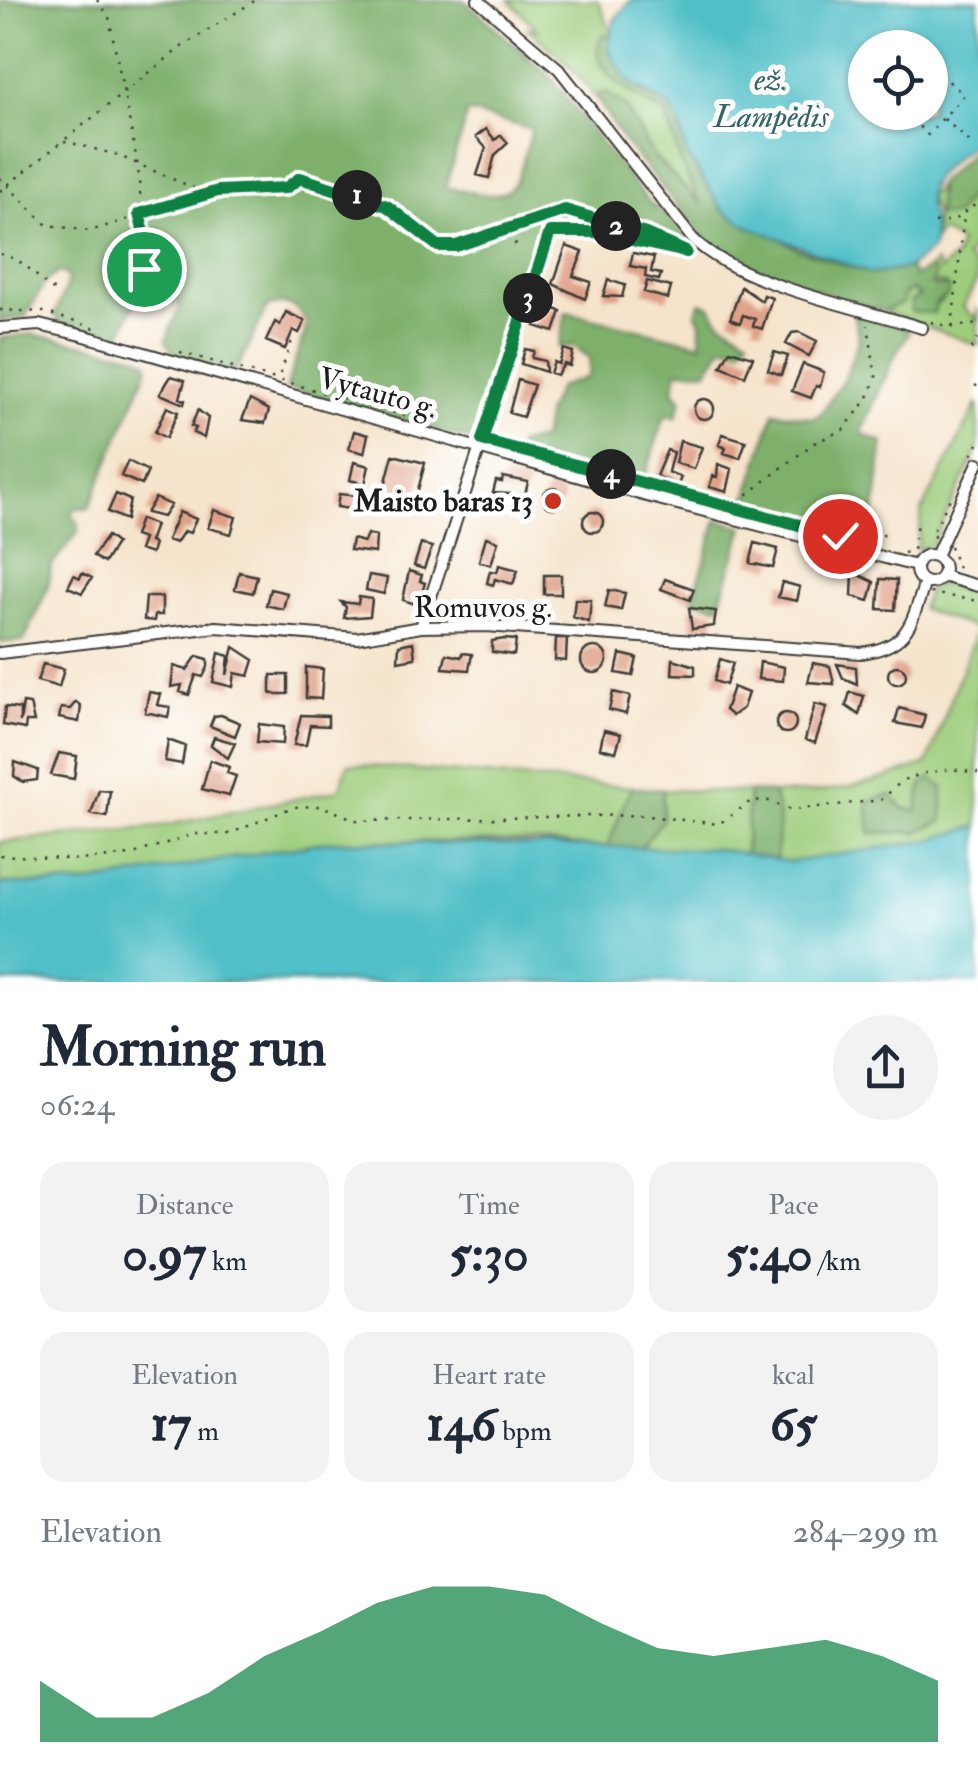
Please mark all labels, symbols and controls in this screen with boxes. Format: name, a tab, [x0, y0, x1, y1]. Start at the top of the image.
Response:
map controls	[848, 30, 948, 130]
button: locate	[848, 30, 948, 130]
water label: ež. Lampėdis	[711, 60, 830, 137]
pin: 1	[332, 170, 382, 220]
text: 1	[352, 177, 362, 212]
pin: 2	[591, 201, 641, 251]
text: 2	[609, 208, 623, 243]
pin	[102, 227, 187, 312]
icon: arrive	[117, 242, 172, 297]
pin: 3	[503, 273, 553, 323]
text: 3	[523, 280, 533, 315]
street label: Vytauto g.	[314, 359, 442, 427]
pin: 4	[586, 449, 636, 499]
text: 4	[603, 456, 619, 491]
place label: Maisto baras 13	[353, 483, 533, 520]
marker: Maisto baras 13	[542, 490, 564, 512]
pin	[798, 494, 883, 579]
icon: check	[813, 509, 868, 564]
street label: Romuvos g.	[414, 589, 552, 626]
text: Morning run	[40, 1013, 326, 1082]
button: share	[833, 1015, 938, 1120]
text: 06:24	[40, 1085, 114, 1125]
text: Distance	[136, 1188, 234, 1223]
text: Time	[458, 1188, 520, 1223]
text: Pace	[768, 1188, 818, 1223]
text: 0.97	[122, 1223, 206, 1286]
text: 5:30	[449, 1223, 529, 1286]
text: 5:40	[726, 1223, 813, 1286]
text: km	[206, 1244, 247, 1279]
text: /km	[813, 1244, 861, 1279]
text: Elevation	[131, 1358, 238, 1393]
text: Heart rate	[432, 1358, 546, 1393]
text: kcal	[772, 1358, 815, 1393]
text: 17	[150, 1393, 191, 1456]
text: 146	[426, 1393, 496, 1456]
text: 65	[770, 1393, 817, 1456]
text: m	[191, 1414, 219, 1449]
text: bpm	[496, 1414, 552, 1449]
text: Elevation	[40, 1512, 162, 1552]
text: 284–299 m	[793, 1512, 938, 1552]

